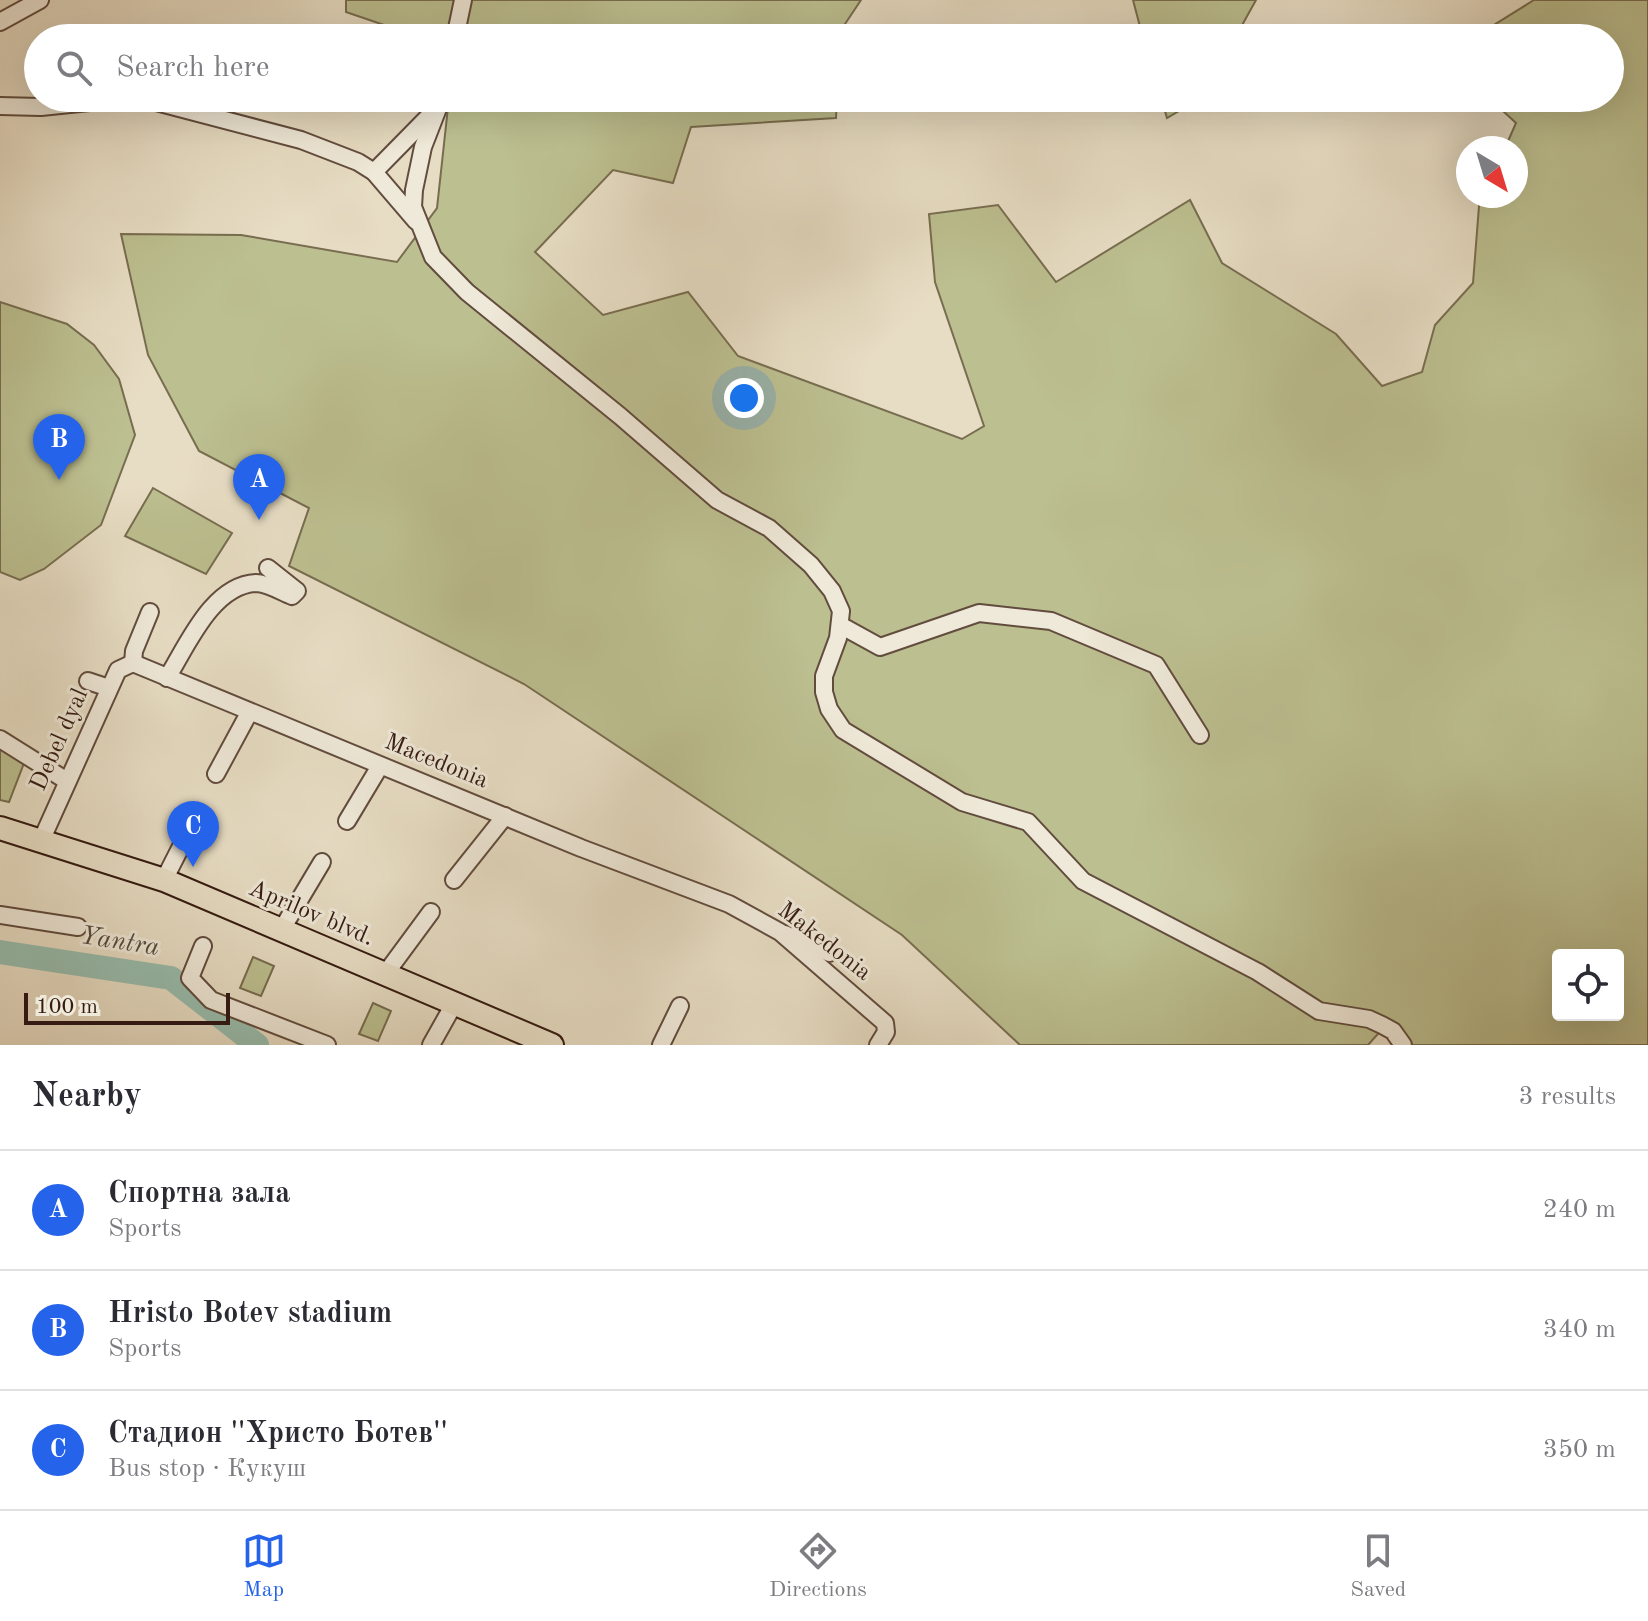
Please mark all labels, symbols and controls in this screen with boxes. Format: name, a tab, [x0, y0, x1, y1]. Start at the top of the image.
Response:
search box	[24, 24, 1624, 112]
icon: search	[52, 46, 96, 90]
text: Search here	[116, 53, 270, 83]
north arrow	[1456, 136, 1528, 208]
your location	[724, 378, 764, 418]
pin: B	[33, 414, 85, 480]
pin: A	[233, 454, 285, 520]
street label: Debel dyal	[27, 685, 93, 795]
street label: Macedonia	[381, 730, 491, 794]
pin: C	[167, 801, 219, 867]
street label: Aprilov blvd.	[245, 877, 377, 951]
street label: Makedonia	[773, 898, 875, 986]
water label: Yantra	[79, 923, 161, 961]
map controls	[1552, 949, 1624, 1021]
button: locate	[1552, 949, 1624, 1021]
scale bar	[24, 989, 230, 1025]
text: 100 m	[36, 996, 98, 1018]
text: Nearby	[32, 1080, 142, 1114]
text: 3 results	[1518, 1084, 1616, 1110]
text: Спортна зала	[108, 1179, 291, 1209]
text: A	[48, 1197, 68, 1223]
text: 240 m	[1543, 1197, 1616, 1223]
text: Sports	[108, 1216, 182, 1242]
text: Hristo Botev stadium	[108, 1299, 392, 1329]
text: B	[49, 1317, 67, 1343]
text: 340 m	[1543, 1317, 1616, 1343]
text: Sports	[108, 1336, 182, 1362]
text: Стадион ''Христо Ботев''	[108, 1419, 448, 1449]
text: C	[49, 1437, 67, 1463]
text: 350 m	[1543, 1437, 1616, 1463]
text: Bus stop · Кукуш	[108, 1456, 306, 1482]
tab: Map	[242, 1529, 286, 1604]
tab: Directions	[769, 1529, 867, 1604]
tab: Saved	[1350, 1529, 1406, 1604]

